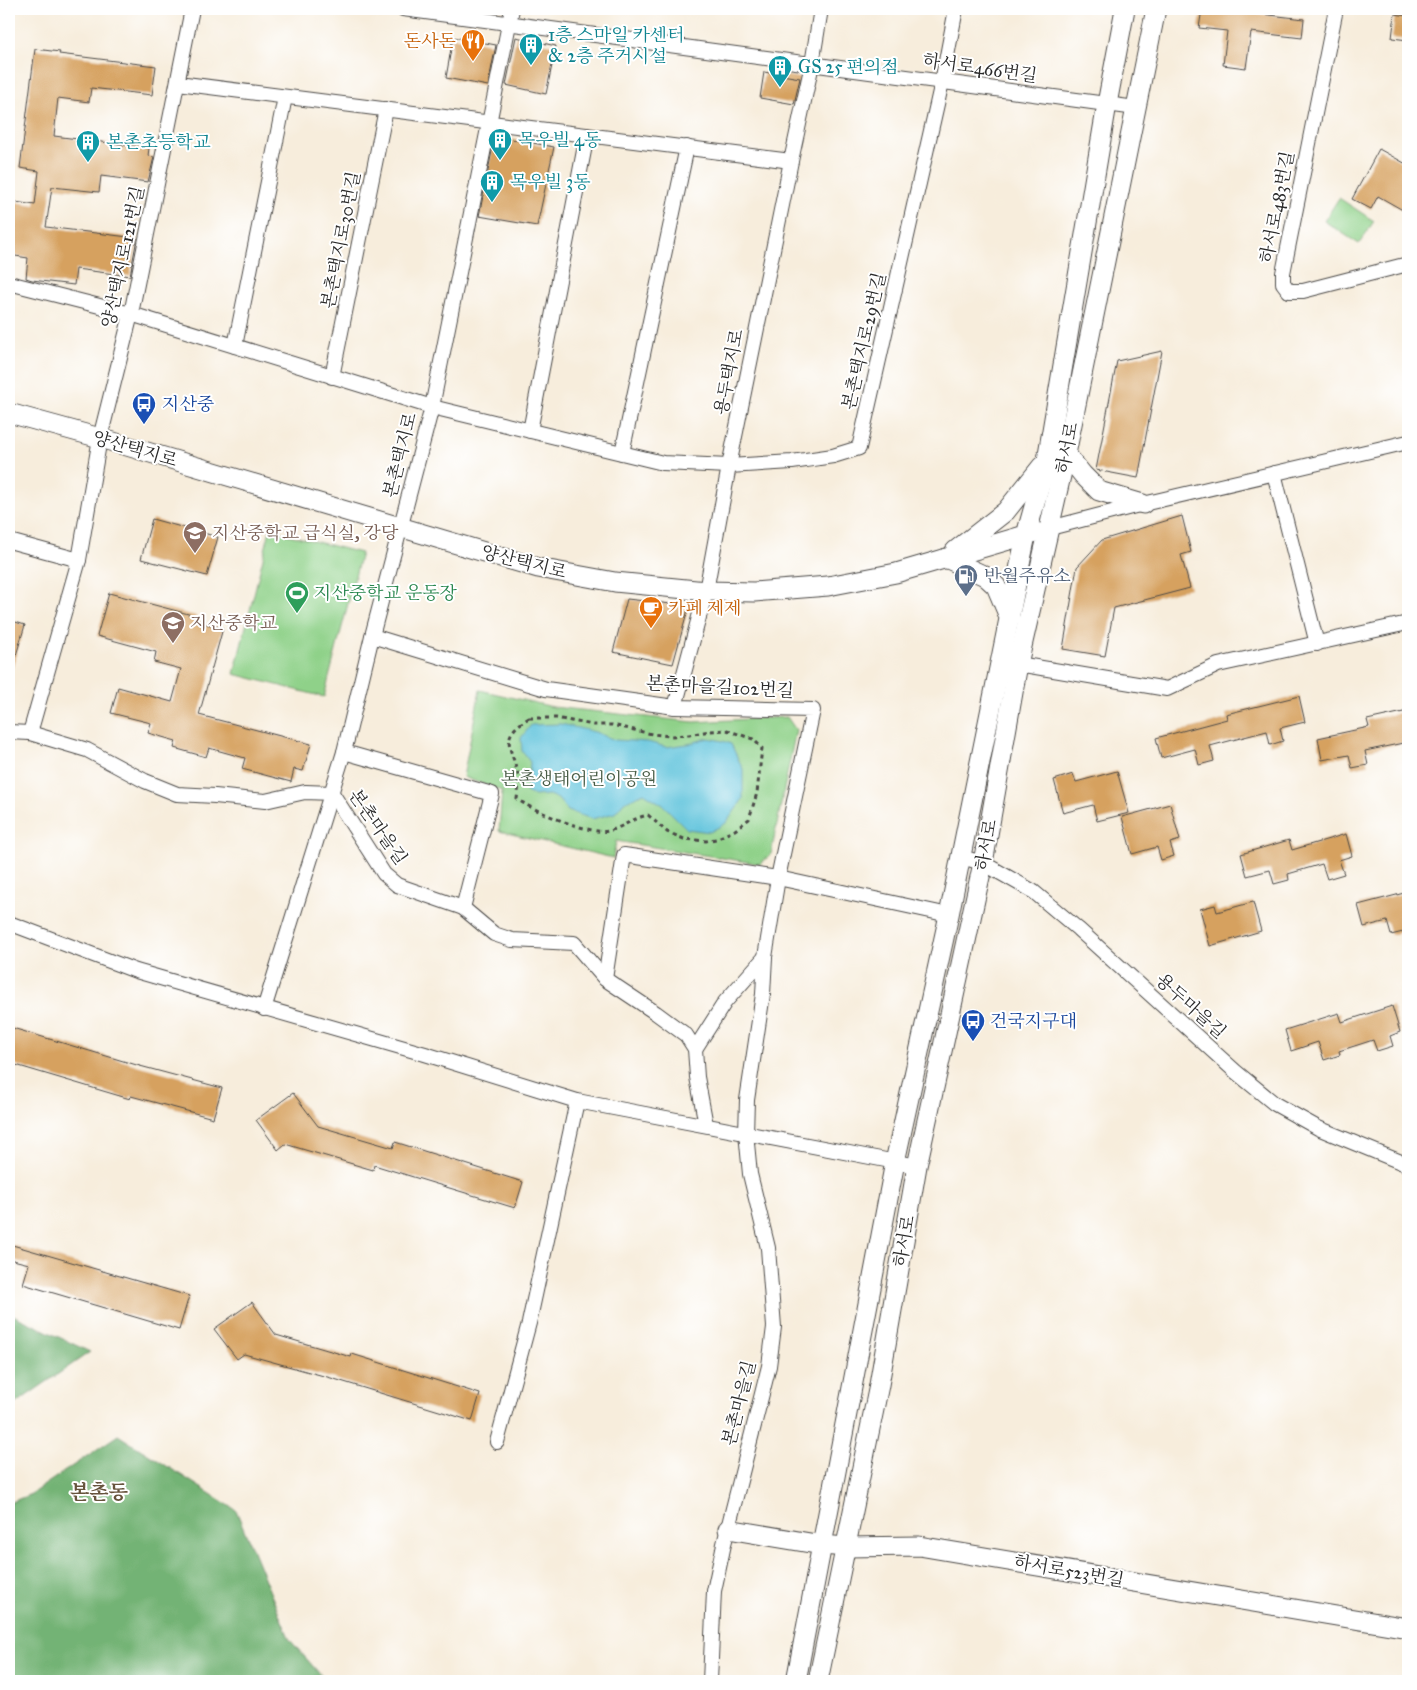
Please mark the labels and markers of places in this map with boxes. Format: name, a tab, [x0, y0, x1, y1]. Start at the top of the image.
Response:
place label: 1층 스마일 카센터 & 2층 주거시설	[548, 24, 685, 67]
restaurant icon: 돈사돈	[460, 28, 486, 62]
place label: 돈사돈	[404, 30, 456, 52]
building icon: 1층 스마일 카센터 & 2층 주거시설	[518, 32, 544, 66]
building icon: GS 25 편의점	[767, 54, 793, 88]
place label: GS 25 편의점	[798, 56, 899, 78]
building icon: 목우빌 4동	[487, 127, 513, 161]
building icon: 본촌초등학교	[75, 129, 101, 163]
place label: 목우빌 4동	[518, 129, 601, 151]
place label: 본촌초등학교	[106, 131, 211, 153]
building icon: 목우빌 3동	[479, 169, 505, 203]
place label: 목우빌 3동	[510, 171, 591, 193]
bus stop icon: 지산중	[131, 391, 157, 425]
place label: 지산중	[162, 393, 215, 415]
school or university icon: 지산중학교 급식실, 강당	[182, 520, 208, 554]
place label: 지산중학교 급식실, 강당	[212, 522, 399, 544]
fuel station icon: 반월주유소	[953, 563, 979, 597]
place label: 반월주유소	[984, 565, 1071, 587]
sports icon: 지산중학교 운동장	[284, 580, 310, 614]
place label: 지산중학교 운동장	[314, 582, 458, 604]
cafe icon: 카페 제제	[638, 595, 664, 629]
place label: 카페 제제	[668, 597, 741, 619]
school or university icon: 지산중학교	[160, 610, 186, 644]
place label: 지산중학교	[190, 612, 278, 634]
bus stop icon: 건국지구대	[960, 1008, 986, 1042]
place label: 건국지구대	[990, 1010, 1077, 1032]

